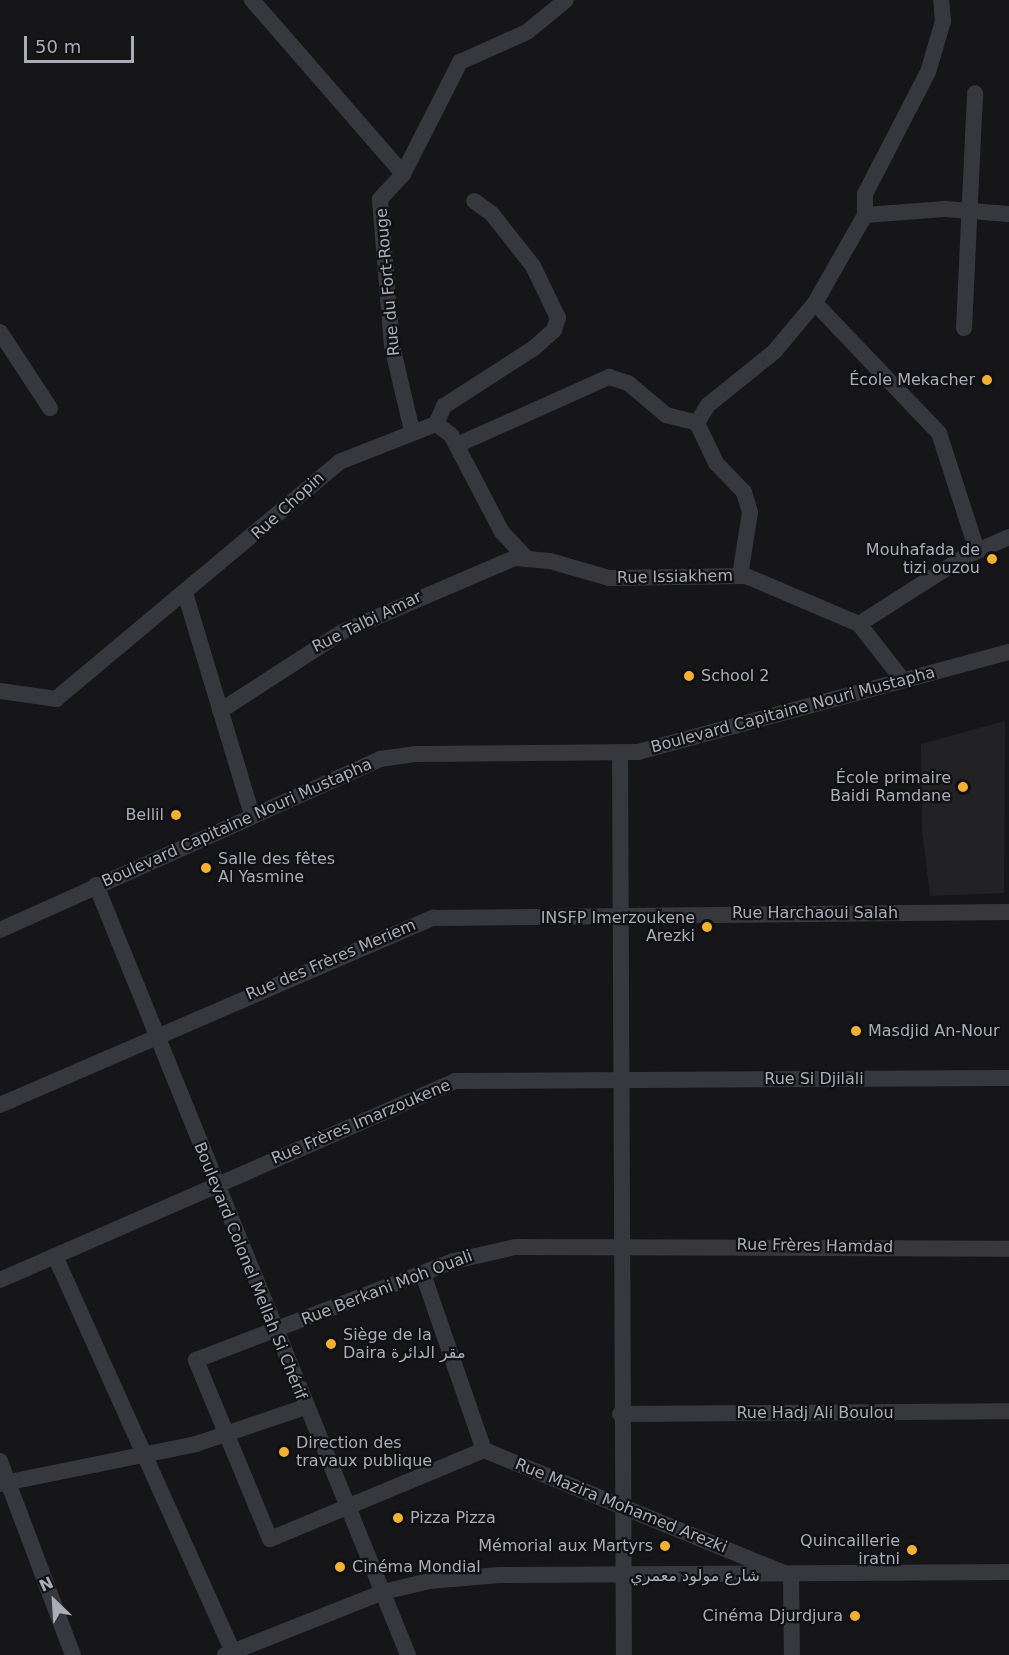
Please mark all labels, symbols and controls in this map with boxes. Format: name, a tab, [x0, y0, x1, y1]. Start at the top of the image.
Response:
scale bar	[27, 24, 136, 62]
text: 50 m	[35, 36, 81, 57]
street label: Rue du Fort-Rouge	[372, 207, 404, 357]
place label: École Mekacher	[849, 370, 975, 390]
marker: École Mekacher	[980, 373, 994, 387]
street label: Rue Chopin	[248, 468, 328, 544]
place label: Mouhafada de tizi ouzou	[866, 540, 980, 578]
marker: Mouhafada de tizi ouzou	[985, 552, 999, 566]
street label: Rue Issiakhem	[617, 566, 733, 588]
street label: Rue Talbi Amar	[309, 587, 425, 657]
street label: Boulevard Capitaine Nouri Mustapha	[649, 663, 937, 757]
place label: School 2	[701, 666, 769, 686]
marker: School 2	[682, 669, 696, 683]
street label: Boulevard Capitaine Nouri Mustapha	[99, 755, 375, 891]
place label: École primaire Baidi Ramdane	[830, 768, 951, 806]
marker: École primaire Baidi Ramdane	[956, 780, 970, 794]
place label: Bellil	[125, 805, 164, 825]
marker: Bellil	[169, 808, 183, 822]
place label: Salle des fêtes Al Yasmine	[218, 849, 335, 887]
marker: Salle des fêtes Al Yasmine	[199, 861, 213, 875]
street label: Rue Harchaoui Salah	[732, 903, 898, 923]
place label: INSFP Imerzoukene Arezki	[541, 908, 695, 946]
street label: Rue des Frères Meriem	[243, 915, 419, 1005]
marker: INSFP Imerzoukene Arezki	[700, 920, 714, 934]
place label: Masdjid An-Nour	[868, 1021, 1000, 1041]
marker: Masdjid An-Nour	[849, 1024, 863, 1038]
street label: Rue Si Djilali	[764, 1069, 864, 1089]
street label: Rue Frères Imarzoukene	[269, 1076, 453, 1168]
street label: Boulevard Colonel Mellah Si Chérif	[189, 1140, 311, 1402]
street label: Rue Frères Hamdad	[737, 1235, 893, 1257]
street label: Rue Berkani Moh Ouali	[299, 1247, 475, 1329]
place label: Siège de la Daira مقر الدائرة	[343, 1325, 465, 1363]
marker: Siège de la Daira مقر الدائرة	[324, 1337, 338, 1351]
street label: Rue Hadj Ali Boulou	[736, 1403, 894, 1423]
place label: Direction des travaux publique	[296, 1433, 432, 1471]
marker: Direction des travaux publique	[277, 1445, 291, 1459]
street label: Rue Mazira Mohamed Arezki	[512, 1455, 730, 1557]
place label: Pizza Pizza	[410, 1508, 496, 1528]
marker: Pizza Pizza	[391, 1511, 405, 1525]
place label: Quincaillerie iratni	[800, 1531, 900, 1569]
place label: Mémorial aux Martyrs	[478, 1536, 653, 1556]
marker: Mémorial aux Martyrs	[658, 1539, 672, 1553]
marker: Quincaillerie iratni	[905, 1543, 919, 1557]
place label: Cinéma Mondial	[352, 1557, 481, 1577]
marker: Cinéma Mondial	[333, 1560, 347, 1574]
street label: شارع مولود معمري	[630, 1566, 760, 1586]
north arrow	[24, 1571, 84, 1631]
text: N	[36, 1573, 56, 1596]
place label: Cinéma Djurdjura	[703, 1606, 843, 1626]
marker: Cinéma Djurdjura	[848, 1609, 862, 1623]

